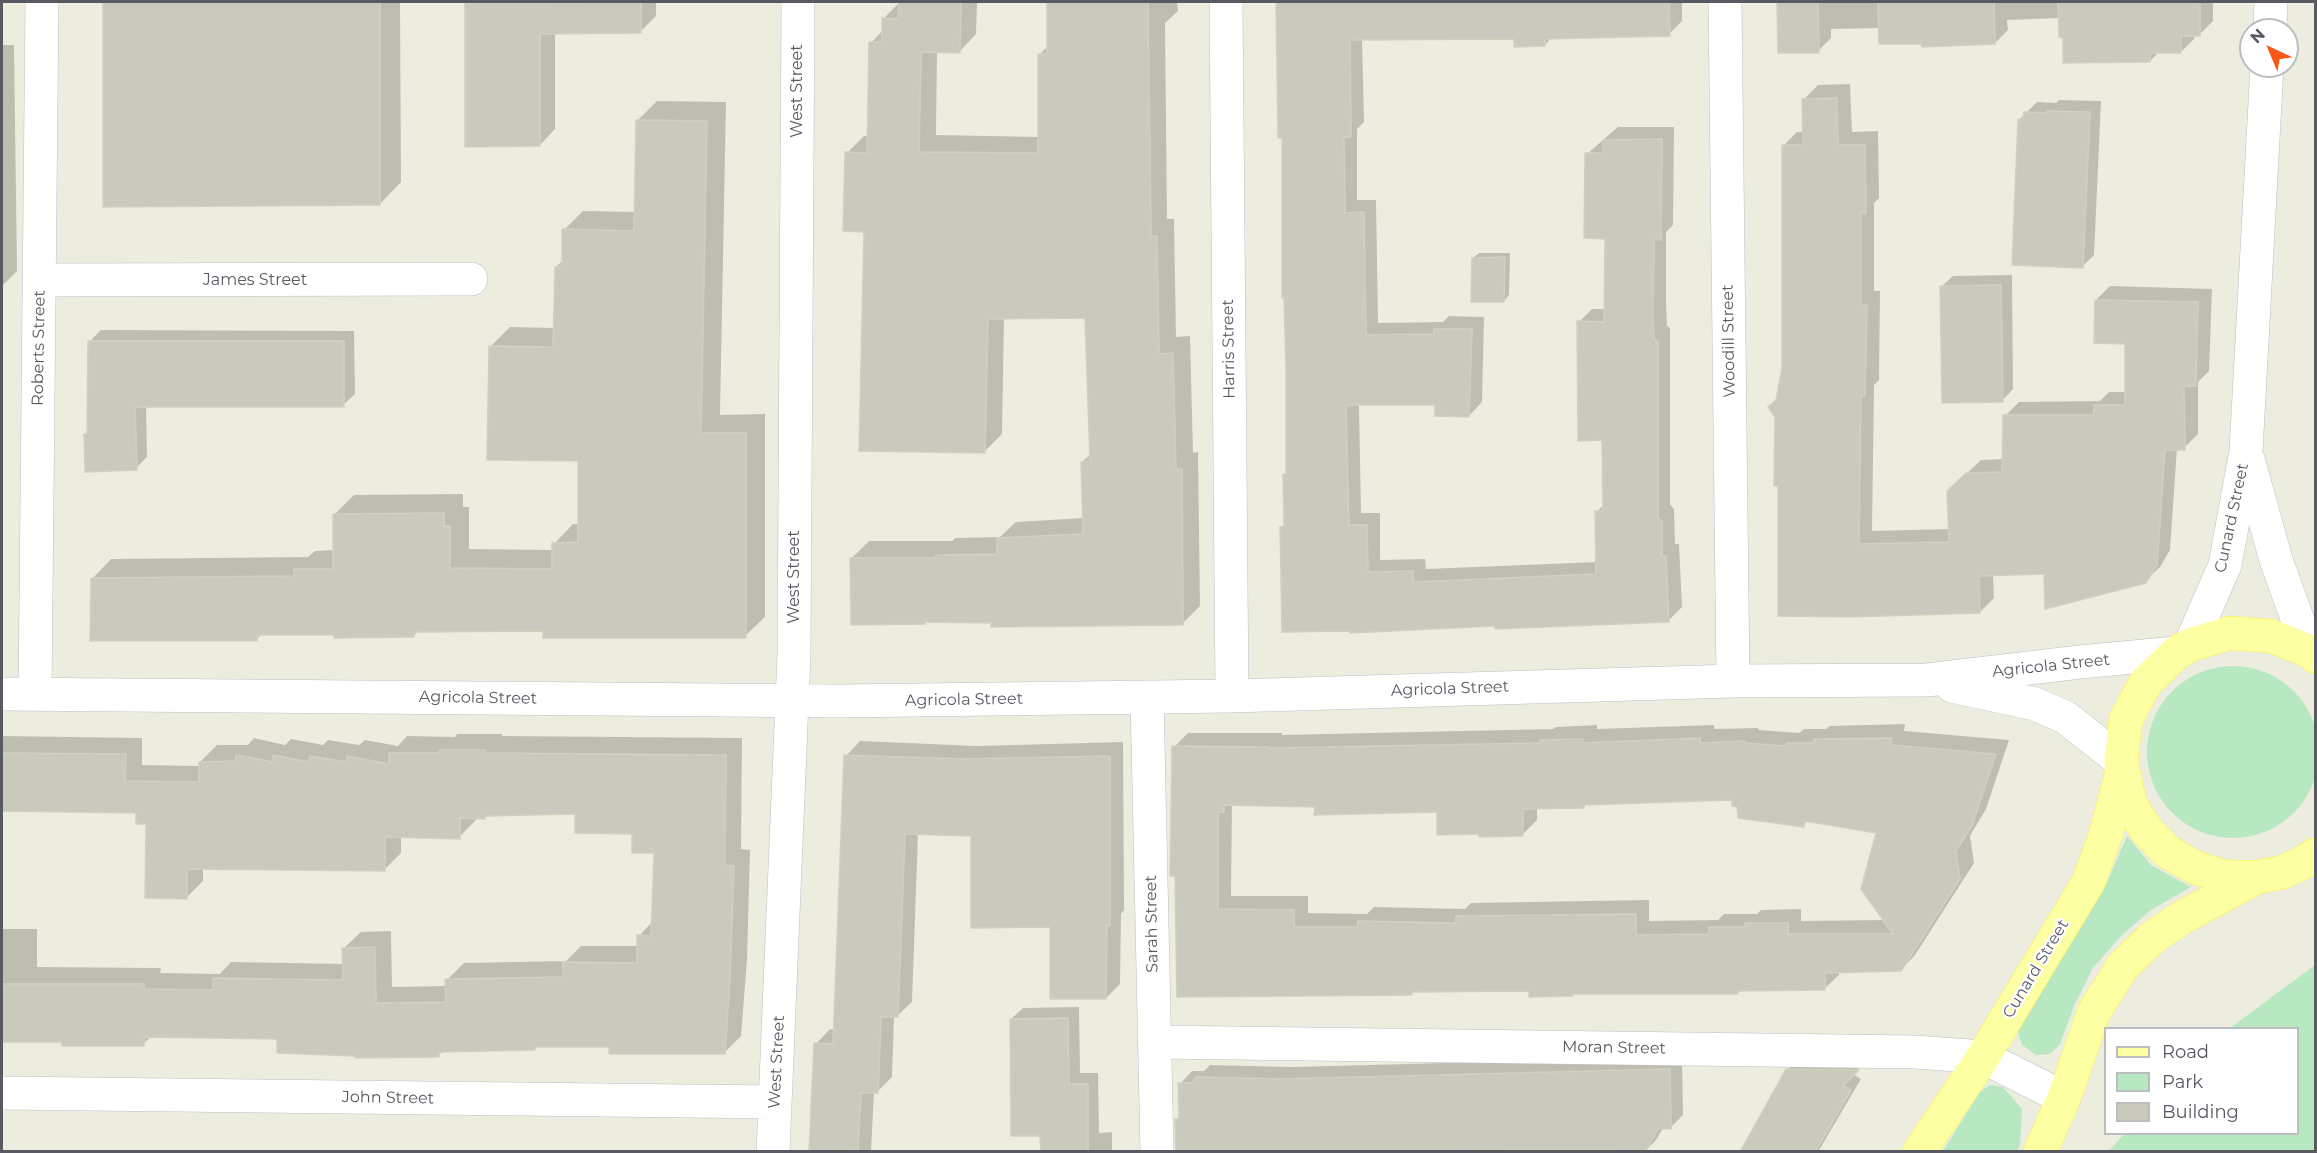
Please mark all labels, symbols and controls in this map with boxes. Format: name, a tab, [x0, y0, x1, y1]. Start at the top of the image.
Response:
north arrow	[2239, 18, 2299, 78]
text: N	[2246, 25, 2269, 47]
street label: West Street	[787, 44, 807, 138]
street label: James Street	[203, 270, 307, 290]
street label: Woodill Street	[1718, 284, 1740, 398]
street label: Roberts Street	[28, 290, 50, 406]
street label: Harris Street	[1219, 299, 1239, 399]
street label: Cunard Street	[2211, 461, 2253, 575]
street label: West Street	[784, 530, 804, 624]
street label: Agricola Street	[1991, 650, 2111, 682]
street label: Agricola Street	[1391, 677, 1509, 701]
street label: Agricola Street	[419, 687, 537, 709]
street label: Agricola Street	[905, 689, 1023, 711]
street label: Sarah Street	[1142, 875, 1162, 973]
street label: Cunard Street	[1999, 916, 2073, 1022]
street label: West Street	[765, 1015, 789, 1109]
legend	[2104, 1027, 2299, 1135]
street label: Moran Street	[1562, 1037, 1666, 1059]
text: Road	[2162, 1041, 2209, 1063]
text: Park	[2162, 1071, 2203, 1093]
street label: John Street	[342, 1088, 434, 1108]
text: Building	[2162, 1101, 2239, 1123]

